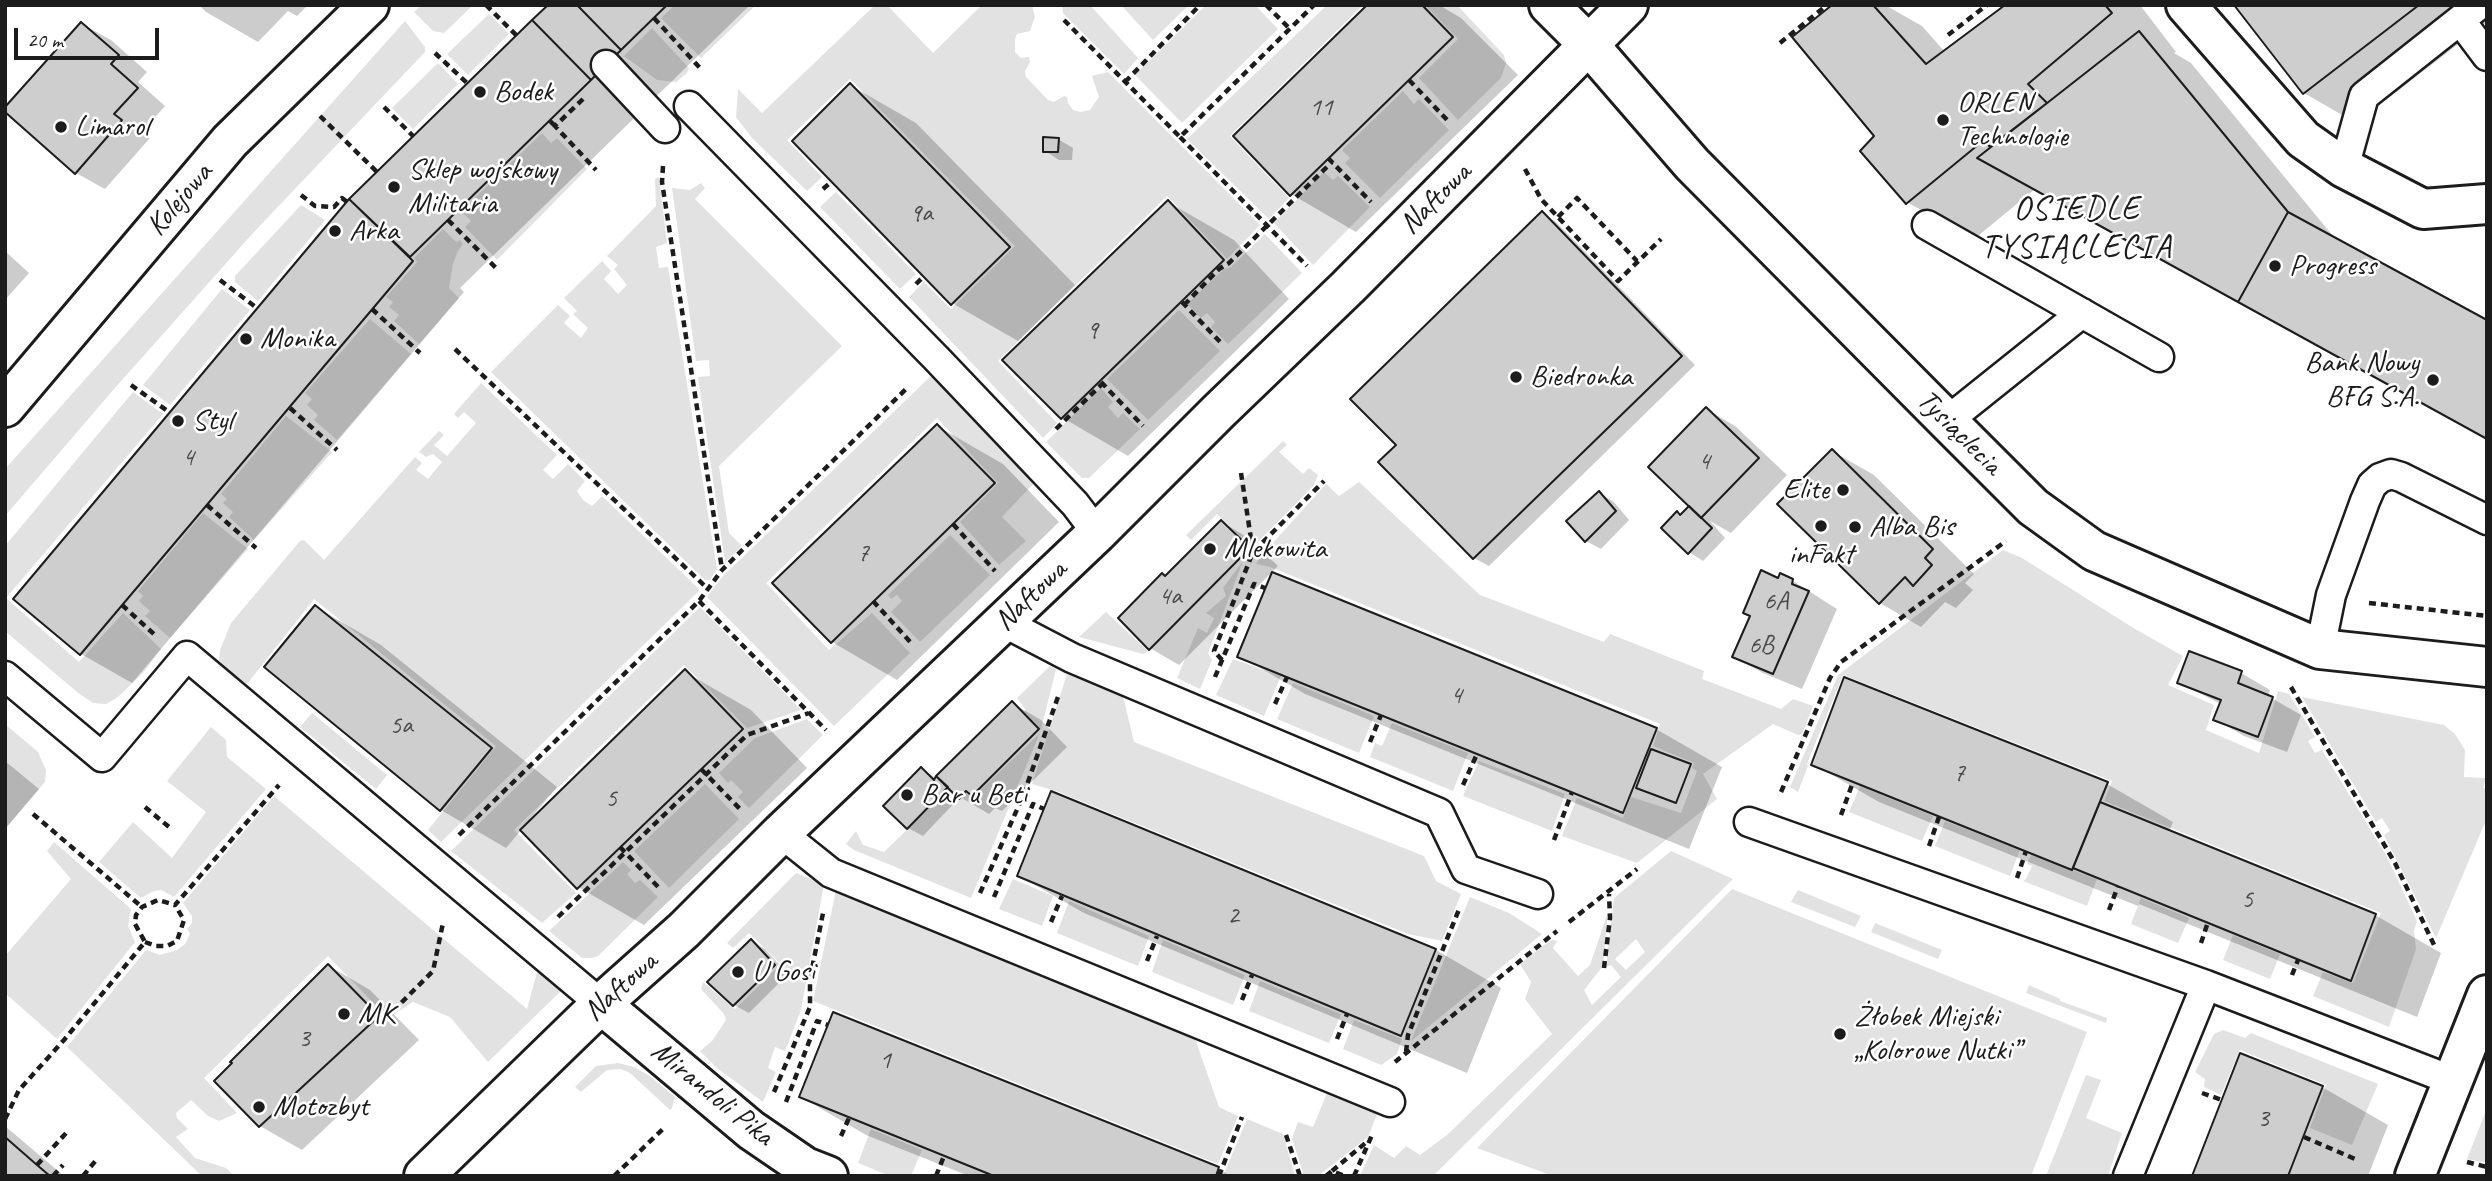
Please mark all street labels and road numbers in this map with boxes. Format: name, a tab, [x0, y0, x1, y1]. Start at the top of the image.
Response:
street label: Kolejowa	[139, 156, 221, 244]
street label: Naftowa	[1393, 156, 1479, 242]
street label: Tysiąclecia	[1909, 383, 2009, 483]
street label: Naftowa	[987, 553, 1075, 639]
street label: Naftowa	[577, 945, 665, 1029]
street label: Mirandoli Pika	[644, 1034, 780, 1154]

